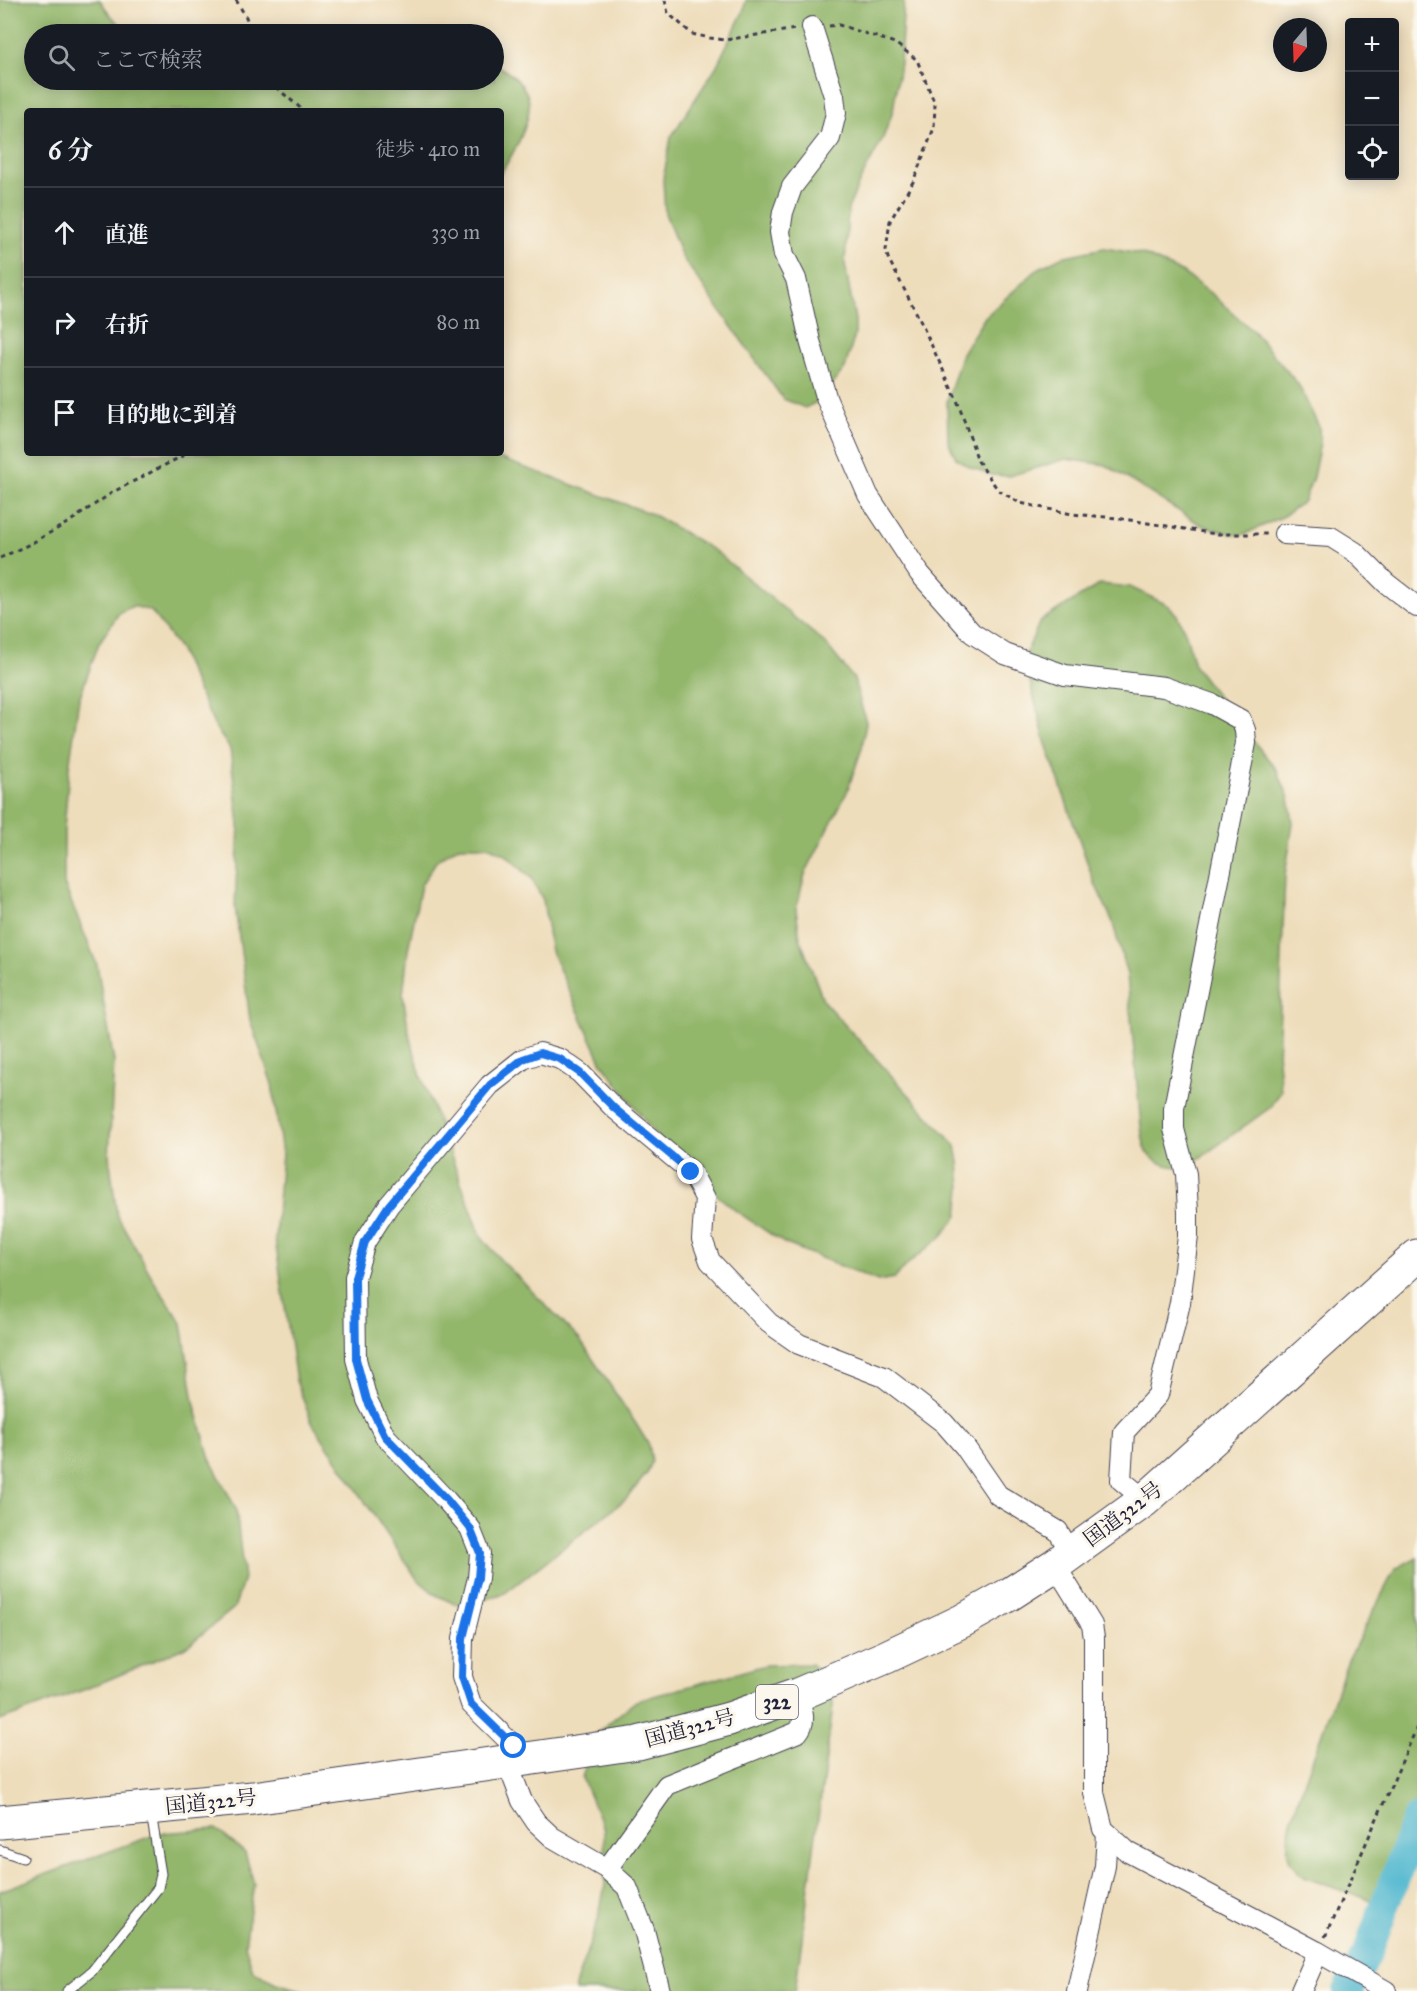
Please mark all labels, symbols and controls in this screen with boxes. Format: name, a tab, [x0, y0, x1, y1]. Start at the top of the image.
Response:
north arrow	[1273, 18, 1327, 72]
map controls	[1345, 18, 1399, 180]
button: +	[1345, 18, 1399, 72]
search box	[24, 24, 504, 90]
icon: search	[45, 41, 78, 74]
text: ここで検索	[93, 46, 203, 73]
button: −	[1345, 72, 1399, 126]
button: locate	[1345, 126, 1399, 180]
text: 6 分	[48, 134, 93, 166]
text: 徒歩 · 410 m	[375, 137, 480, 161]
icon: ahead	[48, 216, 81, 249]
text: 330 m	[431, 220, 480, 244]
text: 直進	[105, 221, 149, 248]
icon: right	[48, 306, 81, 339]
text: 80 m	[437, 310, 480, 334]
text: 右折	[105, 311, 149, 338]
icon: arrive	[48, 396, 81, 429]
text: 目的地に到着	[105, 401, 237, 428]
route end	[677, 1158, 703, 1184]
street label: 国道322号	[1078, 1476, 1168, 1552]
road number: 322	[756, 1685, 798, 1719]
street label: 国道322号	[642, 1704, 738, 1752]
route start	[500, 1732, 526, 1758]
street label: 国道322号	[164, 1784, 258, 1820]

